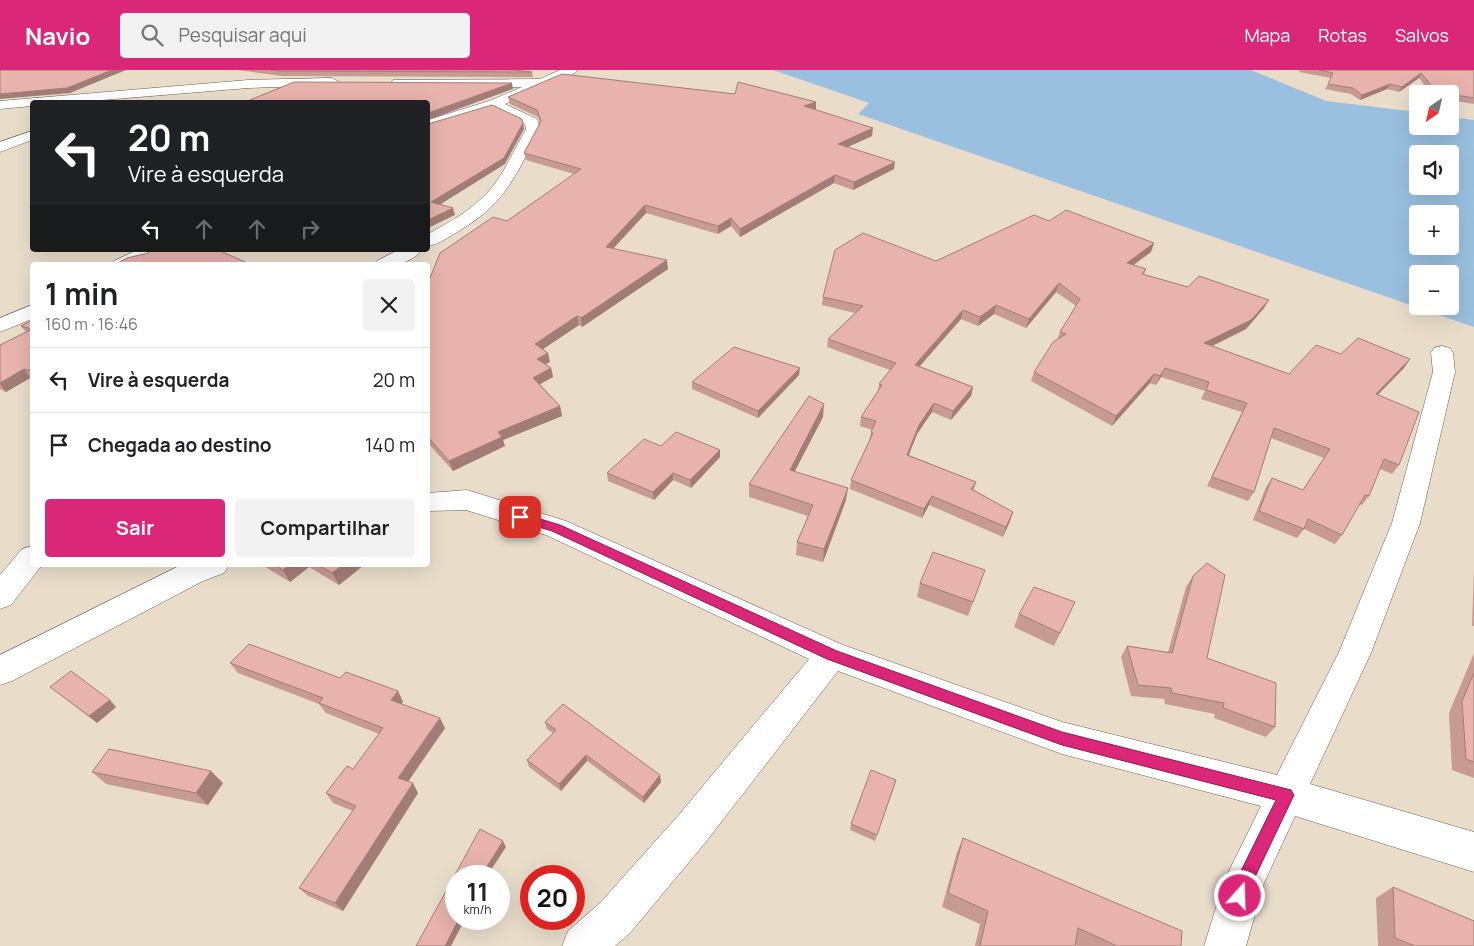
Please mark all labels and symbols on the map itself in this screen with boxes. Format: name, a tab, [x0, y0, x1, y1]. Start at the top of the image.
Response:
north arrow	[1409, 85, 1459, 135]
pin	[499, 496, 541, 538]
speed limit sign: 20	[520, 865, 585, 930]
position arrow	[1213, 869, 1265, 921]

